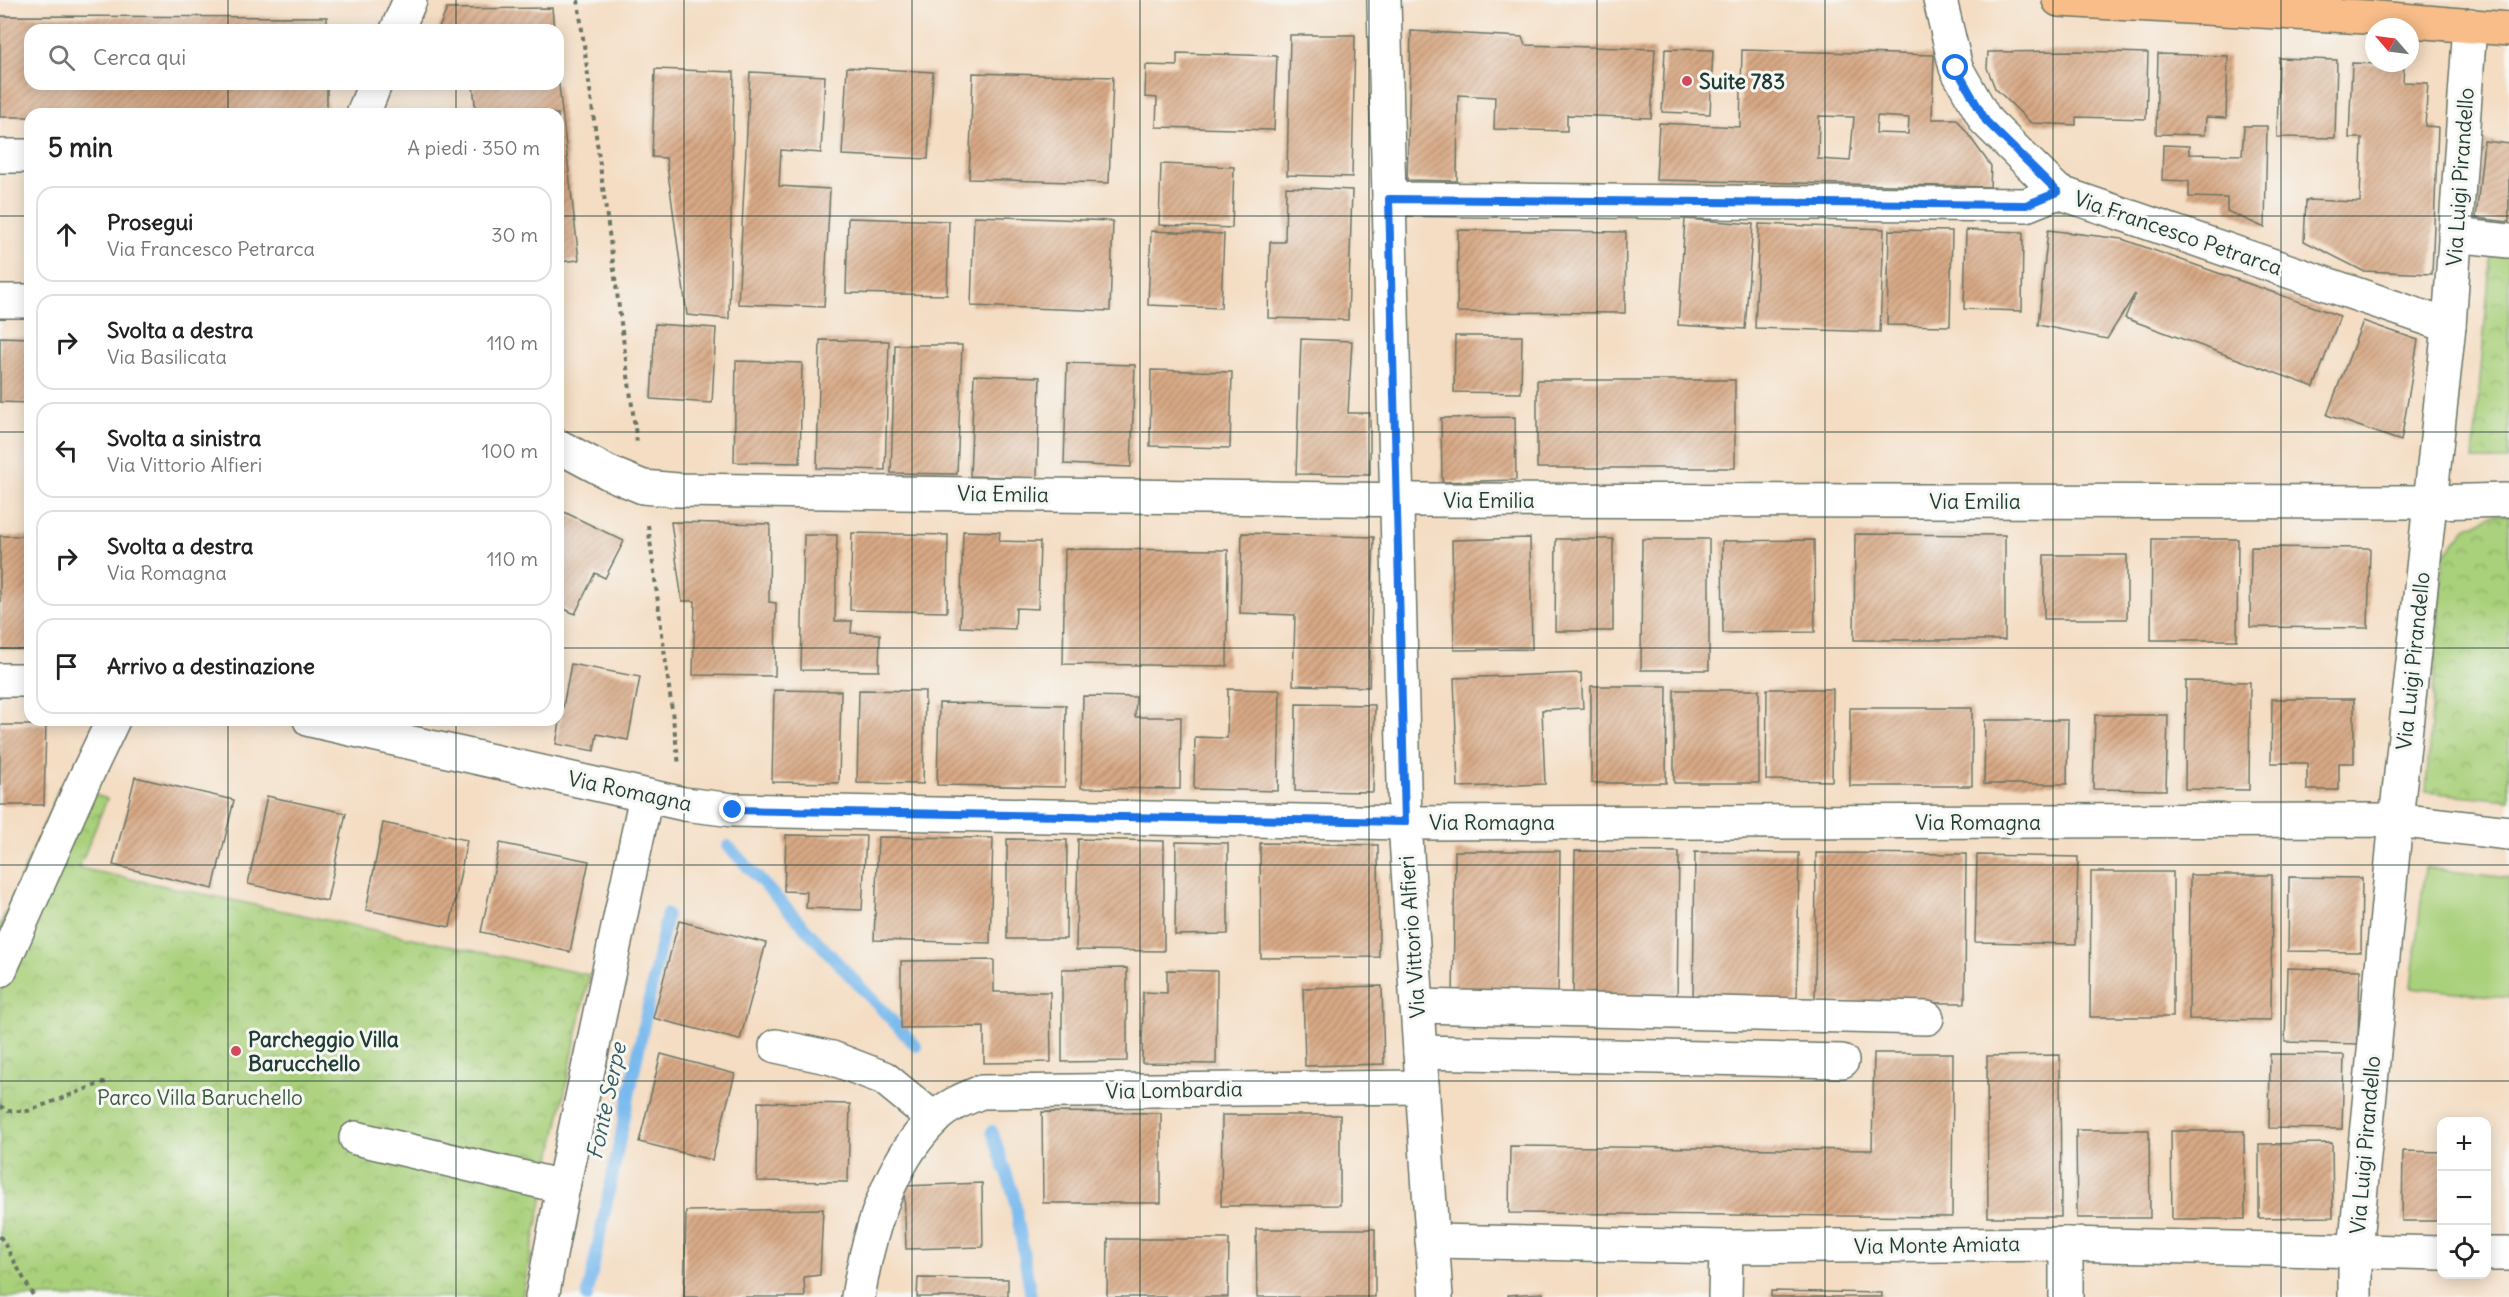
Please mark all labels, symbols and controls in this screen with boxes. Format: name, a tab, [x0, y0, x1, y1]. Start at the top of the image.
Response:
north arrow	[2365, 18, 2419, 72]
search box	[24, 24, 564, 90]
icon: search	[45, 41, 78, 74]
text: Cerca qui	[93, 43, 186, 71]
route start	[1942, 54, 1968, 80]
place label: Suite 783	[1699, 68, 1785, 95]
marker: Suite 783	[1680, 74, 1694, 88]
street label: Via Luigi Pirandello	[2440, 87, 2480, 267]
text: 5 min	[48, 131, 113, 164]
text: A piedi · 350 m	[407, 135, 540, 160]
street label: Via Francesco Petrarca	[2070, 185, 2286, 281]
text: Prosegui	[107, 208, 193, 236]
icon: ahead	[50, 218, 83, 251]
text: 30 m	[491, 222, 538, 247]
text: Via Francesco Petrarca	[107, 236, 315, 261]
text: Svolta a destra	[107, 316, 253, 344]
icon: right	[50, 326, 83, 359]
text: 110 m	[487, 330, 538, 355]
text: Via Basilicata	[107, 344, 227, 369]
text: Svolta a sinistra	[107, 424, 261, 452]
icon: left	[50, 434, 83, 467]
text: 100 m	[481, 438, 538, 463]
text: Via Vittorio Alfieri	[107, 452, 262, 477]
street label: Via Emilia	[957, 480, 1049, 508]
street label: Via Emilia	[1443, 487, 1535, 514]
street label: Via Emilia	[1929, 488, 2021, 515]
text: Svolta a destra	[107, 532, 253, 560]
icon: right	[50, 542, 83, 575]
text: 110 m	[487, 546, 538, 571]
text: Via Romagna	[107, 560, 227, 585]
street label: Via Luigi Pirandello	[2390, 571, 2436, 751]
icon: arrive	[50, 650, 83, 683]
text: Arrivo a destinazione	[107, 652, 315, 680]
street label: Via Romagna	[566, 765, 694, 817]
route end	[719, 796, 745, 822]
street label: Via Romagna	[1429, 809, 1555, 836]
street label: Via Romagna	[1915, 809, 2041, 836]
street label: Via Vittorio Alfieri	[1393, 855, 1431, 1019]
place label: Parcheggio Villa Barucchello	[248, 1026, 399, 1077]
water label: Fonte Serpe	[580, 1038, 632, 1162]
marker: Parcheggio Villa Barucchello	[229, 1044, 243, 1058]
street label: Via Luigi Pirandello	[2344, 1055, 2386, 1235]
street label: Via Lombardia	[1105, 1075, 1243, 1105]
park label: Parco Villa Baruchello	[97, 1084, 303, 1111]
map controls	[2437, 1117, 2491, 1279]
button: +	[2437, 1117, 2491, 1171]
button: −	[2437, 1171, 2491, 1225]
button: locate	[2437, 1225, 2491, 1279]
street label: Via Monte Amiata	[1854, 1230, 2020, 1260]

